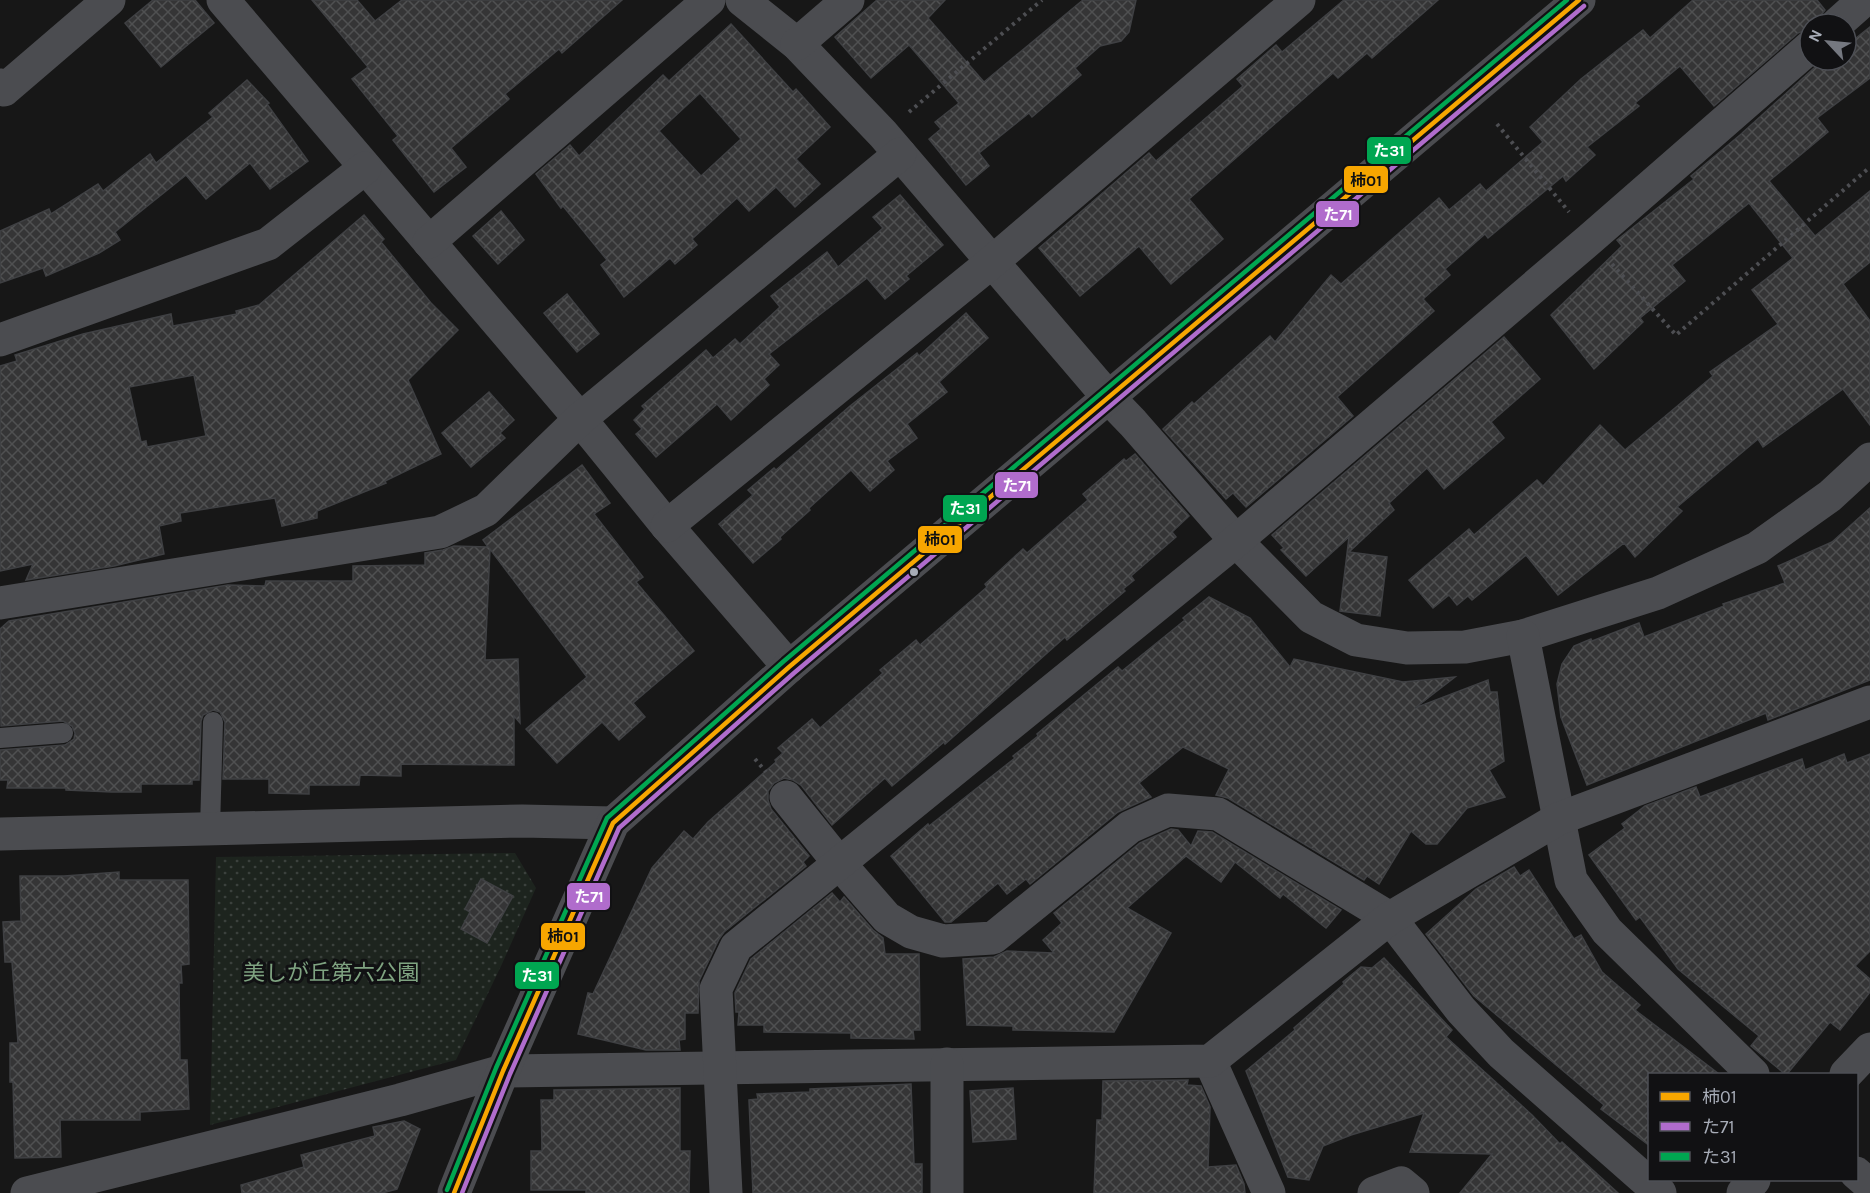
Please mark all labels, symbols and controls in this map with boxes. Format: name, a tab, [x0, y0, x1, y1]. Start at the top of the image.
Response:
north arrow	[1798, 12, 1858, 72]
text: N	[1804, 26, 1826, 45]
line badge: た31	[1366, 136, 1412, 165]
text: た31	[1373, 141, 1405, 160]
line badge: 柿01	[1343, 165, 1389, 194]
text: 柿01	[1350, 171, 1382, 190]
line badge: た71	[1315, 200, 1360, 228]
text: た71	[1323, 205, 1353, 224]
line badge: た71	[994, 471, 1039, 499]
text: た71	[1002, 476, 1032, 495]
line badge: た31	[942, 494, 988, 523]
text: た31	[949, 499, 981, 518]
line badge: 柿01	[917, 525, 963, 554]
text: 柿01	[924, 530, 956, 549]
unlabelled marker	[908, 566, 920, 578]
line badge: た71	[566, 882, 611, 911]
text: た71	[574, 887, 604, 906]
line badge: 柿01	[540, 922, 586, 951]
text: 柿01	[547, 927, 579, 946]
park label: 美しが丘第六公園	[243, 960, 419, 986]
line badge: た31	[514, 961, 560, 990]
text: た31	[521, 966, 553, 985]
legend	[1648, 1073, 1858, 1181]
text: 柿01	[1702, 1086, 1737, 1108]
text: た71	[1702, 1116, 1734, 1138]
text: た31	[1702, 1146, 1737, 1168]

